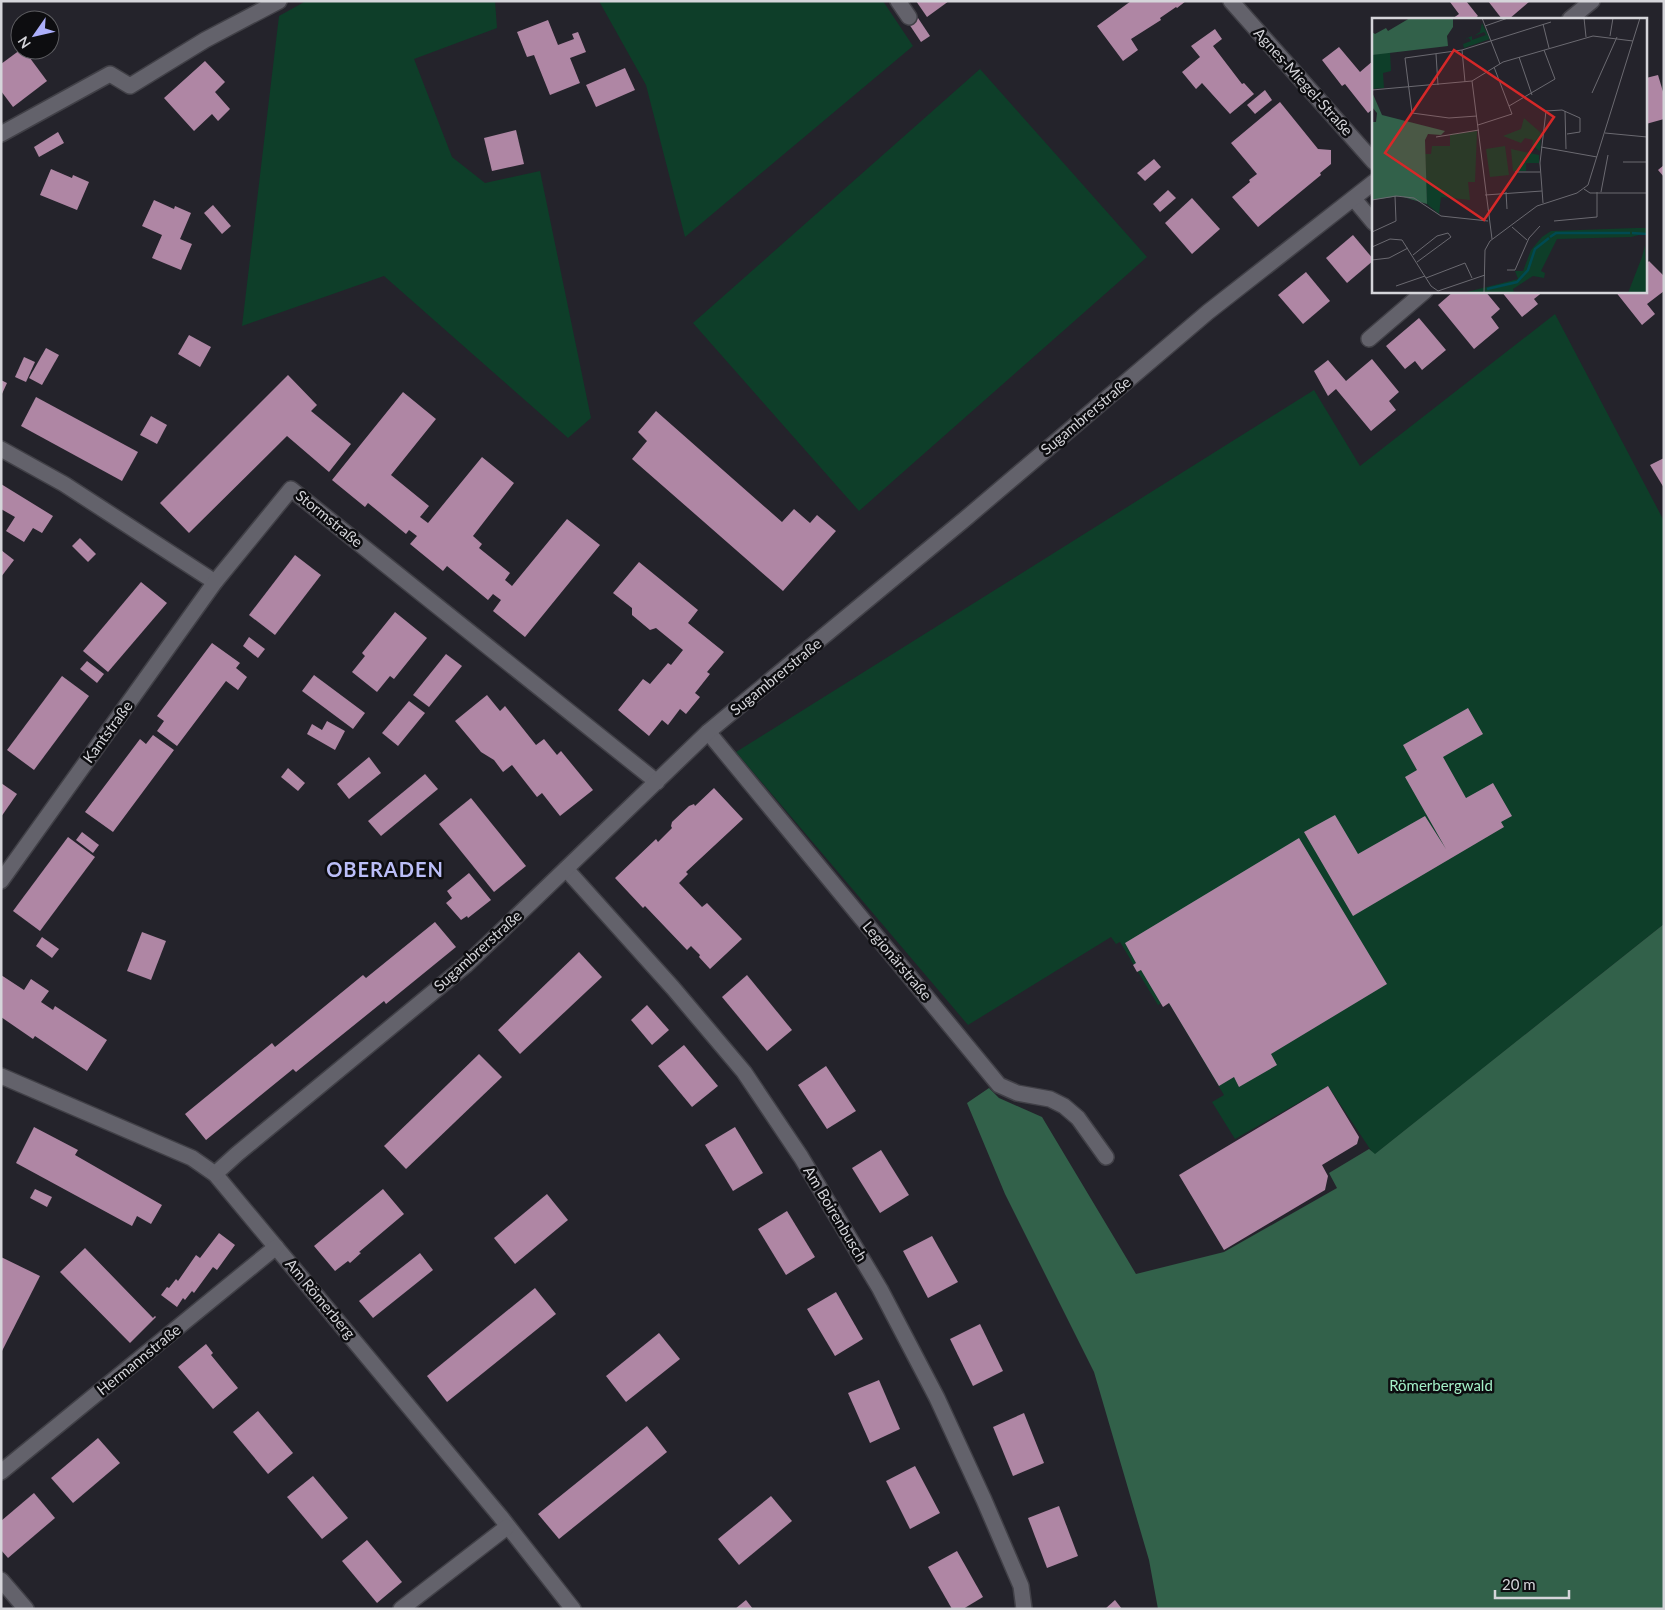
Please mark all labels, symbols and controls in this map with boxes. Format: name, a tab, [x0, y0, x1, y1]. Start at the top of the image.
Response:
north arrow	[10, 10, 60, 60]
inset map	[1372, 18, 1648, 292]
street label: Agnes-Miegel-Straße	[1251, 24, 1357, 139]
text: N	[14, 33, 34, 52]
street label: Sugambrerstraße	[1037, 372, 1134, 458]
street label: Stormstraße	[293, 486, 367, 551]
street label: Sugambrerstraße	[726, 634, 825, 718]
street label: Kantstraße	[79, 697, 136, 766]
district label: OBERADEN	[326, 857, 444, 881]
street label: Sugambrerstraße	[430, 906, 525, 994]
street label: Legionärstraße	[860, 917, 936, 1004]
street label: Am Boirenbusch	[800, 1162, 871, 1265]
street label: Am Römerberg	[282, 1255, 360, 1342]
street label: Hermannstraße	[93, 1320, 184, 1398]
park label: Römerbergwald	[1389, 1376, 1493, 1394]
scale bar	[1495, 1568, 1569, 1600]
text: 20 m	[1502, 1575, 1536, 1593]

